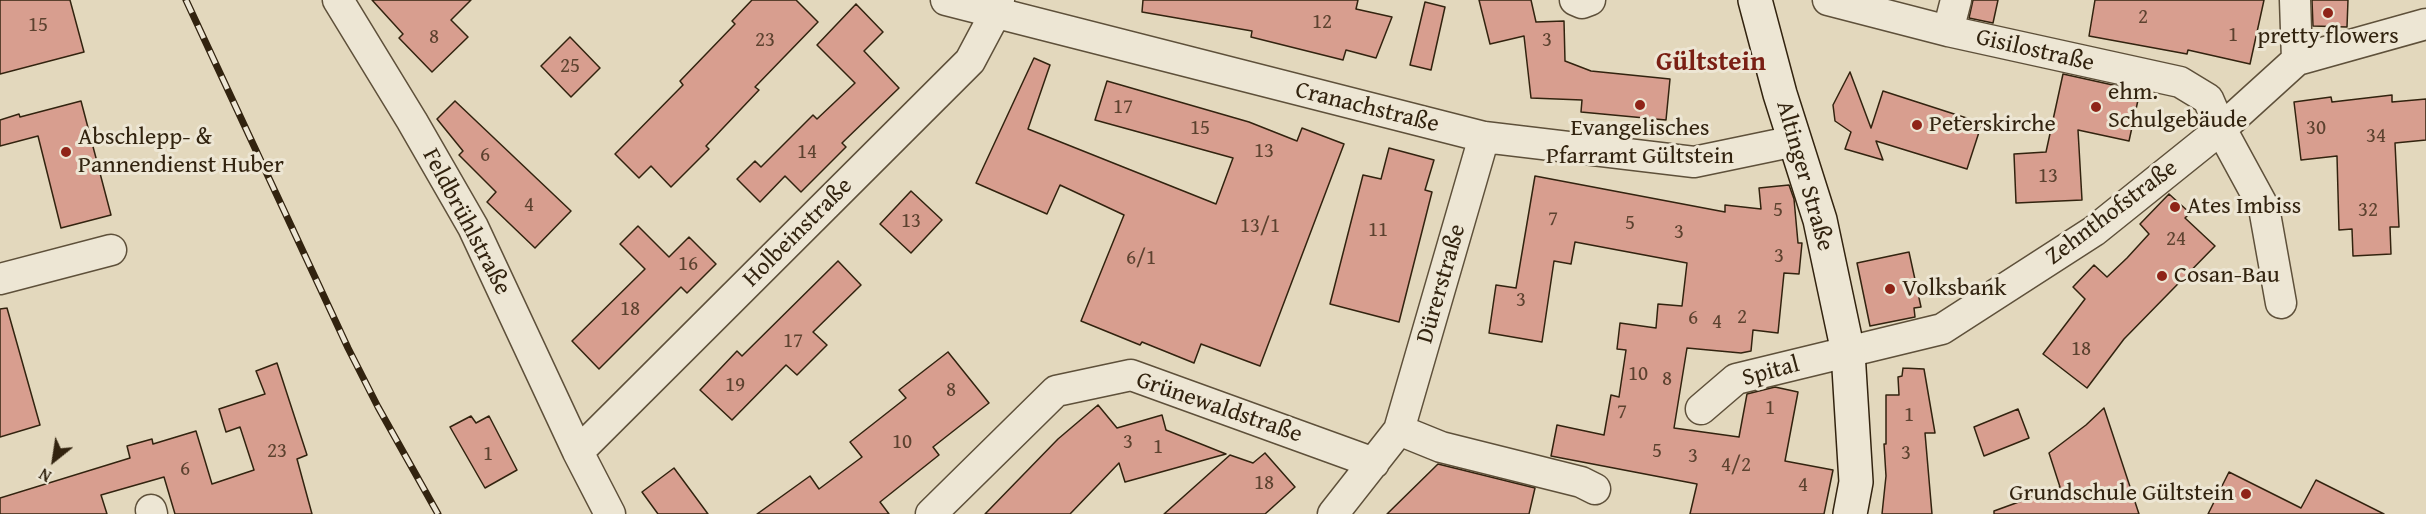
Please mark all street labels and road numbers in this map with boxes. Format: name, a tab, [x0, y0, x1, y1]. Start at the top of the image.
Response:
street label: Gisilostraße	[1973, 23, 2097, 79]
street label: Cranachstraße	[1292, 76, 1442, 140]
street label: Altinger Straße	[1769, 98, 1839, 254]
street label: Feldbrühlstraße	[415, 144, 517, 300]
street label: Zehnthofstraße	[2041, 154, 2183, 272]
street label: Holbeinstraße	[737, 172, 859, 294]
street label: Dürerstraße	[1411, 221, 1473, 347]
street label: Spital	[1739, 351, 1803, 393]
street label: Grünewaldstraße	[1132, 366, 1306, 450]

